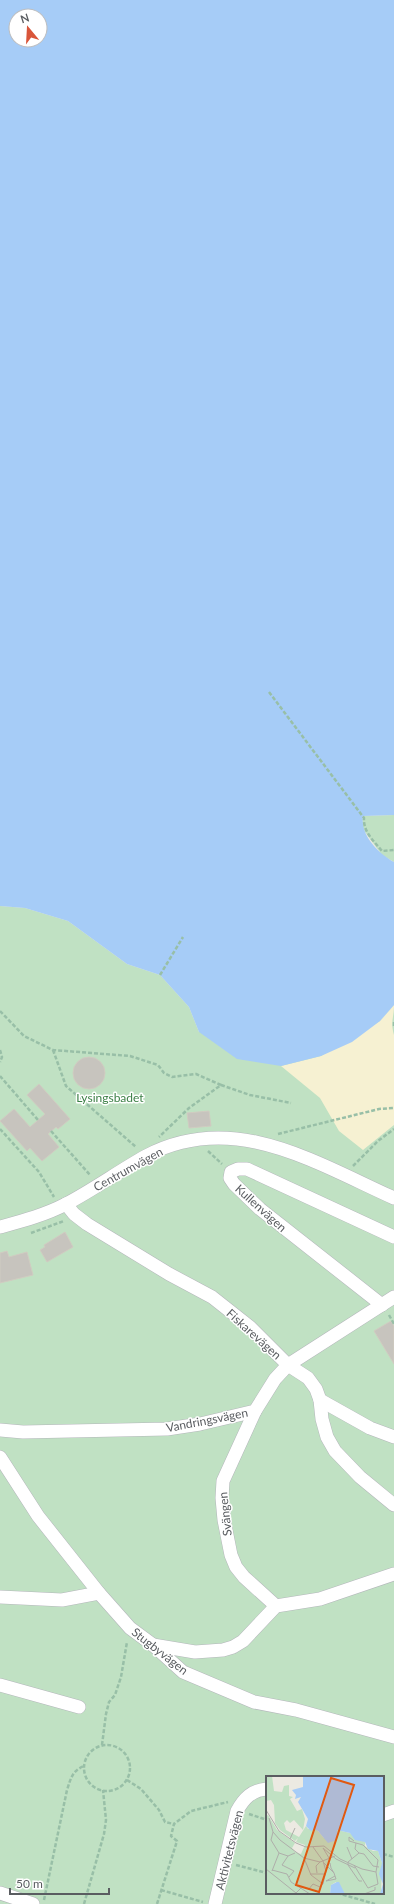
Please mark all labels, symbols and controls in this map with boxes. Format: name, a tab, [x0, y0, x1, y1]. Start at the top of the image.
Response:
north arrow	[8, 8, 48, 48]
text: N	[19, 11, 31, 26]
park label: Lysingsbadet	[76, 1090, 144, 1105]
street label: Centrumvägen	[91, 1144, 165, 1194]
street label: Kullenvägen	[232, 1181, 290, 1235]
street label: Fiskarevägen	[224, 1306, 284, 1362]
street label: Vandringsvägen	[165, 1405, 249, 1435]
street label: Svängen	[215, 1491, 235, 1537]
street label: Stugbyvägen	[129, 1624, 191, 1678]
inset map	[266, 1776, 384, 1894]
street label: Aktivitetsvägen	[212, 1808, 246, 1892]
scale bar	[10, 1870, 109, 1896]
text: 50 m	[16, 1876, 43, 1891]

